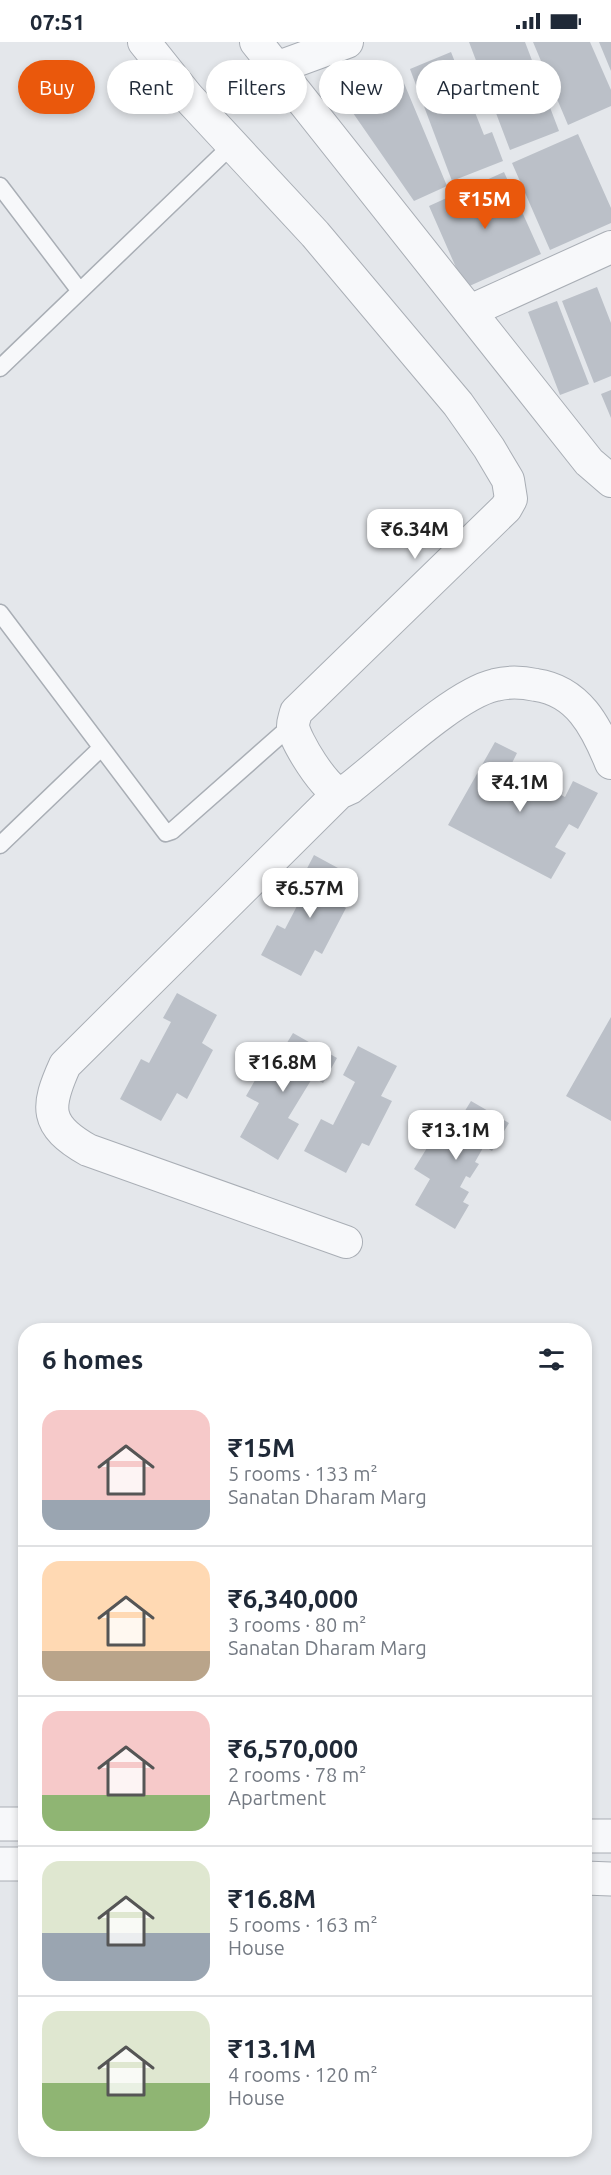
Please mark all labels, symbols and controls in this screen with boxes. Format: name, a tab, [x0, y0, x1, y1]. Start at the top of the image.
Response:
text: 07:51	[30, 9, 85, 34]
chip: Buy	[18, 60, 95, 114]
chip: Rent	[107, 60, 194, 114]
chip: Filters	[206, 60, 307, 114]
chip: New	[319, 60, 404, 114]
chip: Apartment	[416, 60, 561, 114]
pin: ₹15M	[449, 179, 521, 230]
text: ₹15M	[459, 187, 511, 210]
pin: ₹6.34M	[366, 509, 464, 560]
text: ₹6.34M	[381, 517, 449, 540]
pin: ₹4.1M	[478, 762, 562, 813]
text: ₹4.1M	[492, 770, 548, 793]
pin: ₹6.57M	[261, 868, 359, 919]
text: ₹6.57M	[276, 876, 344, 899]
pin: ₹16.8M	[234, 1042, 332, 1093]
text: ₹16.8M	[249, 1050, 317, 1073]
pin: ₹13.1M	[407, 1110, 505, 1161]
text: ₹13.1M	[422, 1118, 490, 1141]
icon: filters	[535, 1343, 568, 1376]
text: 6 homes	[42, 1345, 143, 1374]
text: ₹15M	[228, 1433, 295, 1462]
icon: home	[90, 1434, 162, 1506]
text: 5 rooms · 133 m²	[228, 1462, 378, 1485]
text: Sanatan Dharam Marg	[228, 1485, 427, 1508]
text: ₹6,340,000	[228, 1584, 358, 1613]
icon: home	[90, 1585, 162, 1657]
text: 3 rooms · 80 m²	[228, 1613, 366, 1636]
text: Sanatan Dharam Marg	[228, 1636, 427, 1659]
text: ₹6,570,000	[228, 1734, 358, 1763]
icon: home	[90, 1735, 162, 1807]
text: 2 rooms · 78 m²	[228, 1763, 366, 1786]
text: Apartment	[228, 1786, 326, 1809]
text: ₹16.8M	[228, 1884, 316, 1913]
icon: home	[90, 1885, 162, 1957]
text: 5 rooms · 163 m²	[228, 1913, 378, 1936]
text: House	[228, 1936, 285, 1959]
text: ₹13.1M	[228, 2034, 316, 2063]
icon: home	[90, 2035, 162, 2107]
text: 4 rooms · 120 m²	[228, 2063, 378, 2086]
text: House	[228, 2086, 285, 2109]

